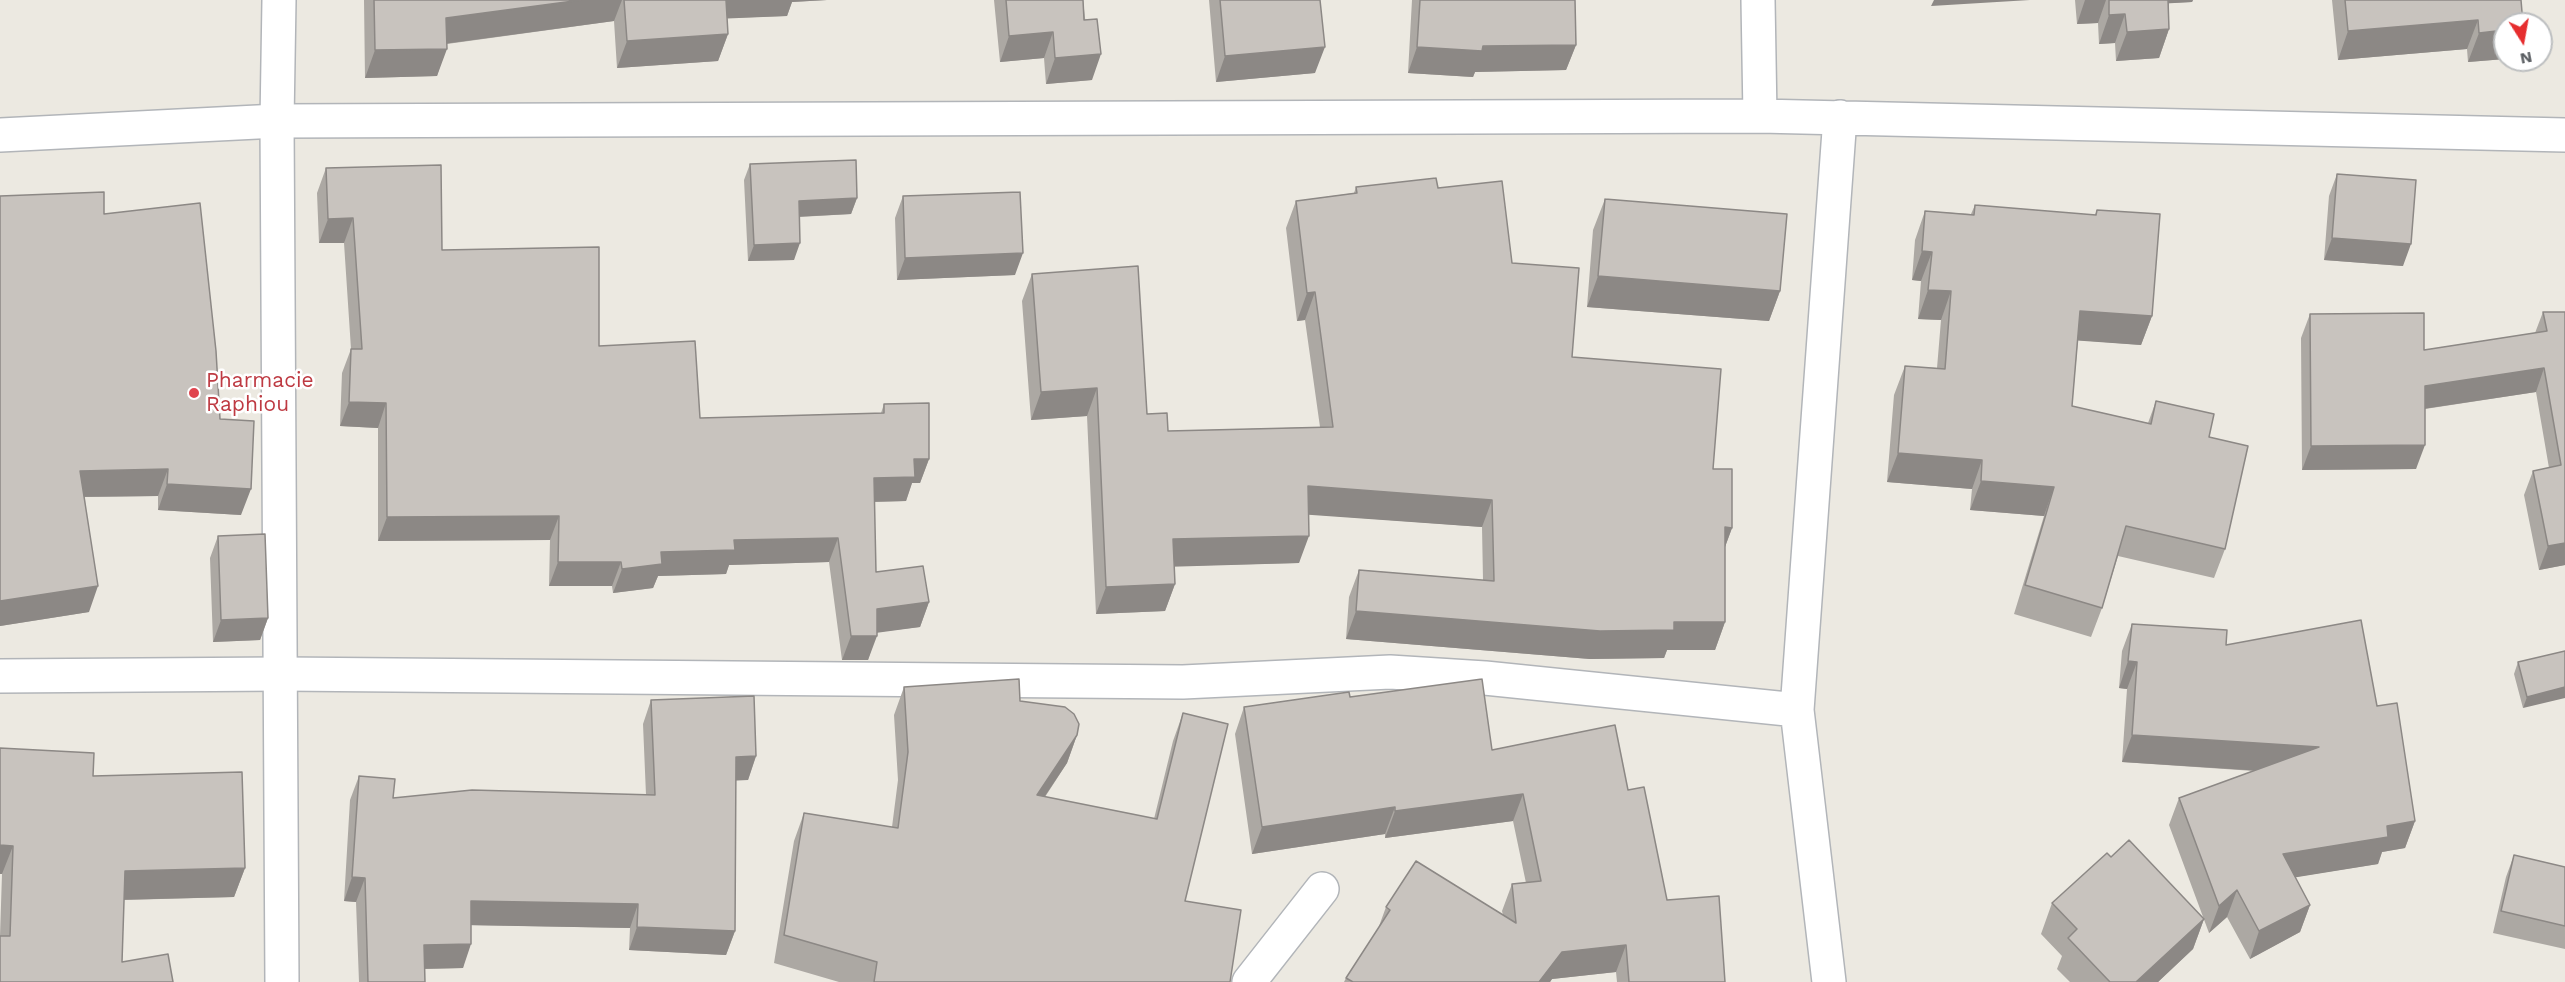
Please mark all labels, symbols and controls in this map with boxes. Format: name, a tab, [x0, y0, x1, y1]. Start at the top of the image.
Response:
north arrow	[2493, 12, 2553, 72]
text: N	[2519, 48, 2534, 69]
place label: Pharmacie Raphiou	[206, 368, 314, 418]
marker: Pharmacie Raphiou	[187, 386, 201, 400]

